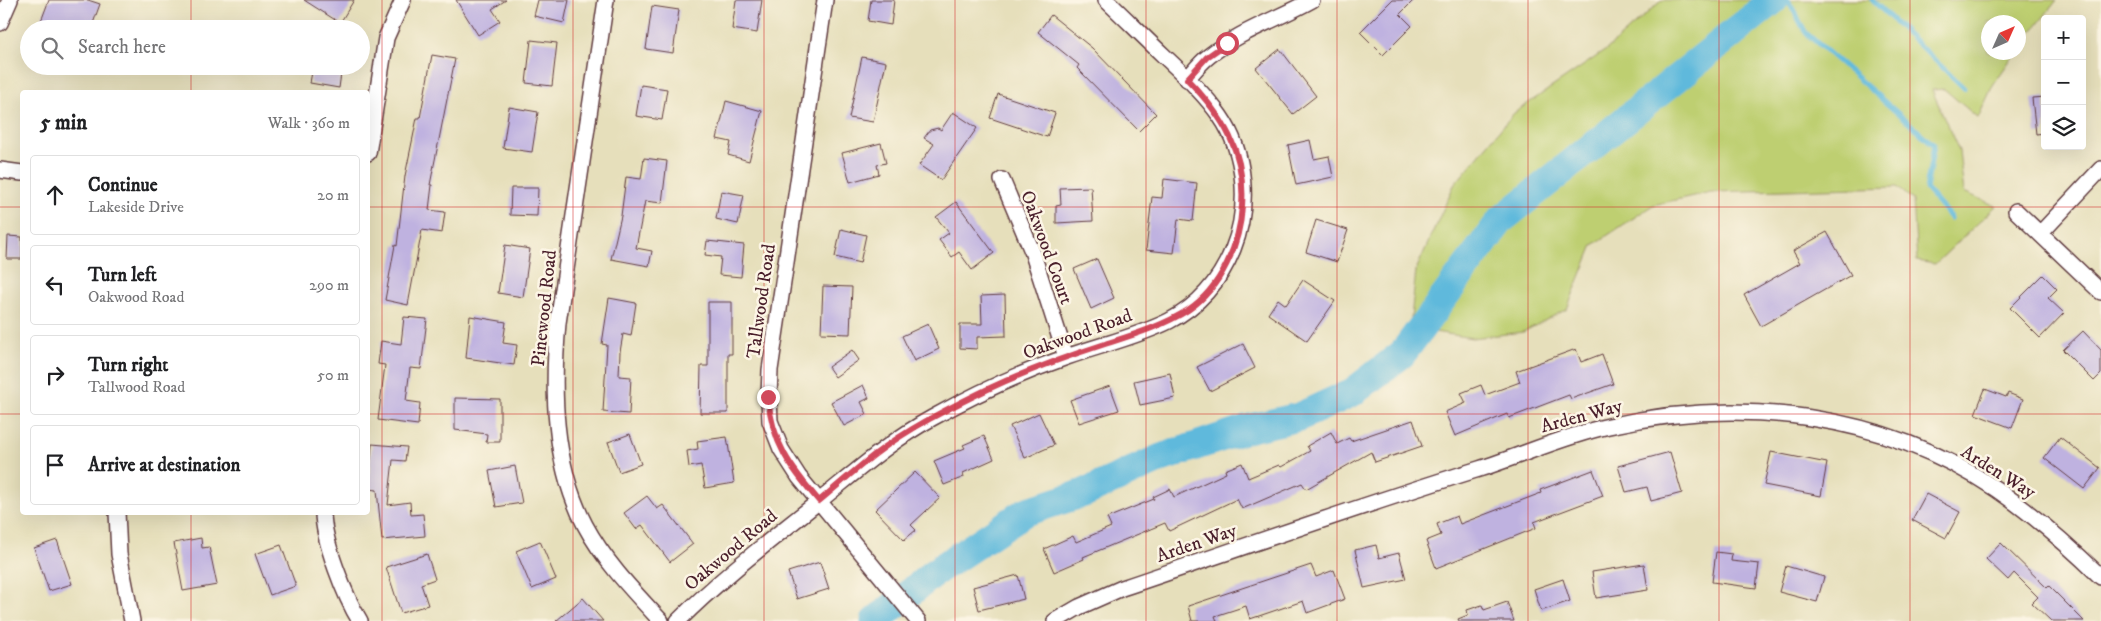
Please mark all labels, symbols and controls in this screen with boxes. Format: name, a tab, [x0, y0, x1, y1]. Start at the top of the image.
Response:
north arrow	[1981, 15, 2026, 60]
map controls	[2041, 15, 2086, 150]
button: +	[2041, 15, 2086, 60]
search box	[20, 20, 370, 75]
route start	[1216, 32, 1239, 55]
icon: search	[38, 34, 66, 62]
text: Search here	[78, 36, 166, 59]
button: −	[2041, 60, 2086, 105]
button: layers	[2041, 105, 2086, 150]
text: 5 min	[40, 110, 87, 136]
text: Walk · 360 m	[268, 113, 350, 133]
text: Continue	[88, 174, 158, 197]
icon: ahead	[41, 181, 69, 209]
text: 20 m	[317, 185, 349, 205]
street label: Oakwood Court	[1015, 188, 1078, 308]
text: Lakeside Drive	[88, 197, 184, 217]
street label: Tallwood Road	[742, 242, 781, 360]
street label: Pinewood Road	[527, 248, 562, 368]
text: Turn left	[88, 264, 157, 287]
icon: left	[41, 271, 69, 299]
text: 290 m	[309, 275, 349, 295]
text: Oakwood Road	[88, 287, 184, 307]
street label: Oakwood Road	[1020, 304, 1136, 365]
text: Turn right	[88, 354, 168, 377]
icon: right	[41, 361, 69, 389]
text: 50 m	[317, 365, 349, 385]
text: Tallwood Road	[88, 377, 185, 397]
route end	[757, 386, 780, 409]
street label: Arden Way	[1538, 394, 1626, 438]
street label: Arden Way	[1957, 440, 2041, 505]
icon: arrive	[41, 451, 69, 479]
text: Arrive at destination	[88, 454, 240, 477]
street label: Oakwood Road	[680, 504, 783, 596]
street label: Arden Way	[1153, 519, 1241, 568]

